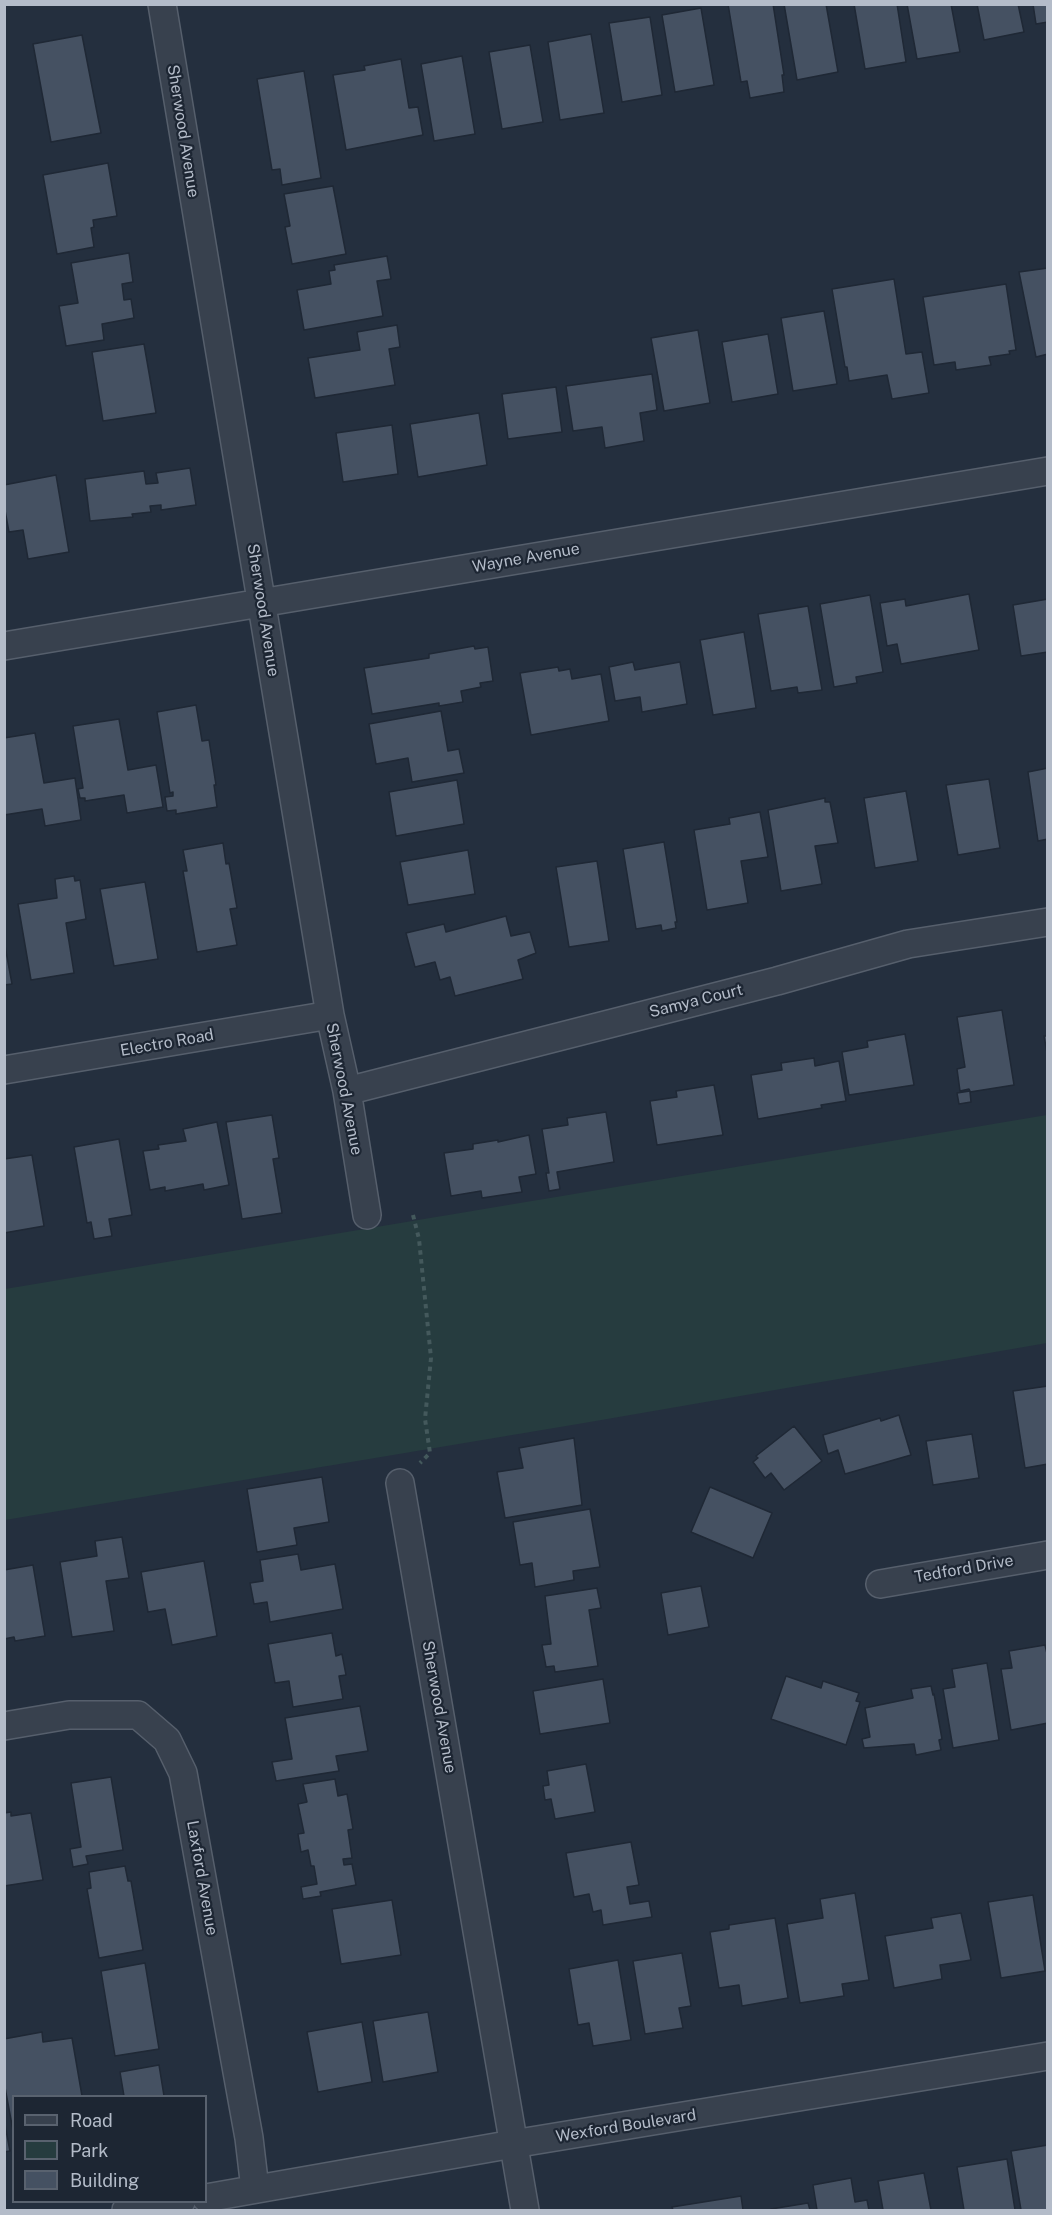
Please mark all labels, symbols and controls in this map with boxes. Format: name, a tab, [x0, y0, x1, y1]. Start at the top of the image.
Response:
street label: Sherwood Avenue	[163, 63, 203, 199]
street label: Wayne Avenue	[471, 539, 581, 577]
street label: Sherwood Avenue	[243, 542, 283, 678]
street label: Samya Court	[647, 980, 745, 1022]
street label: Sherwood Avenue	[322, 1021, 366, 1157]
street label: Electro Road	[119, 1025, 215, 1061]
street label: Tedford Drive	[913, 1551, 1015, 1587]
street label: Sherwood Avenue	[418, 1639, 460, 1775]
street label: Laxford Avenue	[182, 1819, 222, 1937]
legend	[12, 2095, 207, 2203]
street label: Wexford Boulevard	[554, 2105, 698, 2147]
text: Road	[70, 2110, 113, 2131]
text: Park	[70, 2140, 108, 2161]
text: Building	[70, 2170, 139, 2191]

